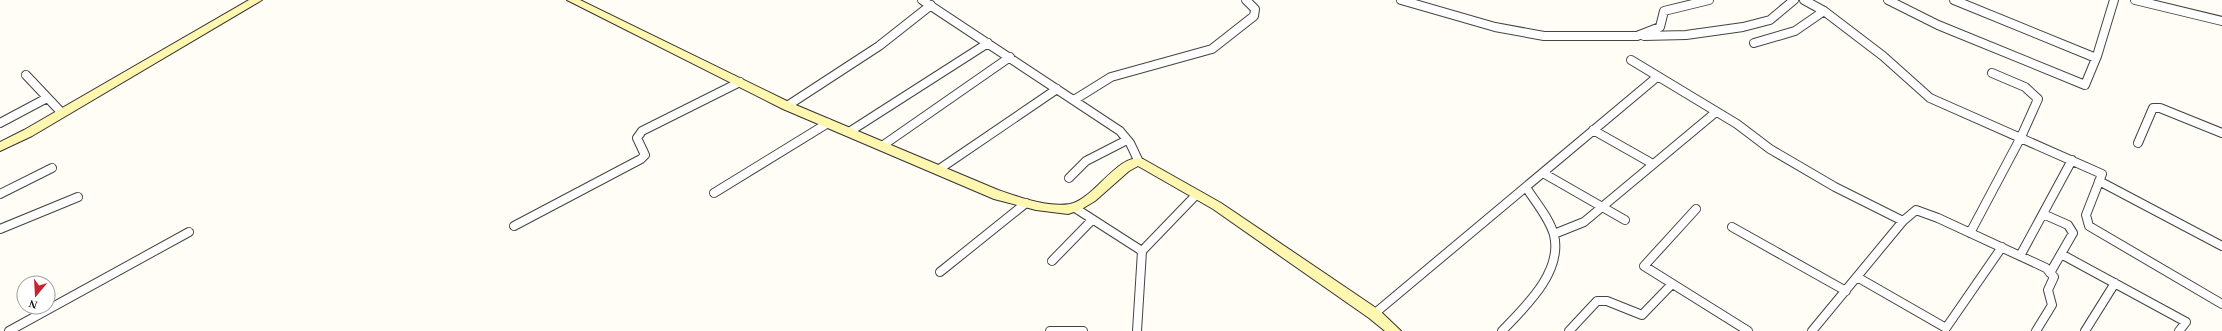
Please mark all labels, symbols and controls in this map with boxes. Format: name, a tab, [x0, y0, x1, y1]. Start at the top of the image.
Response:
north arrow	[16, 275, 56, 315]
text: N	[27, 298, 39, 311]

